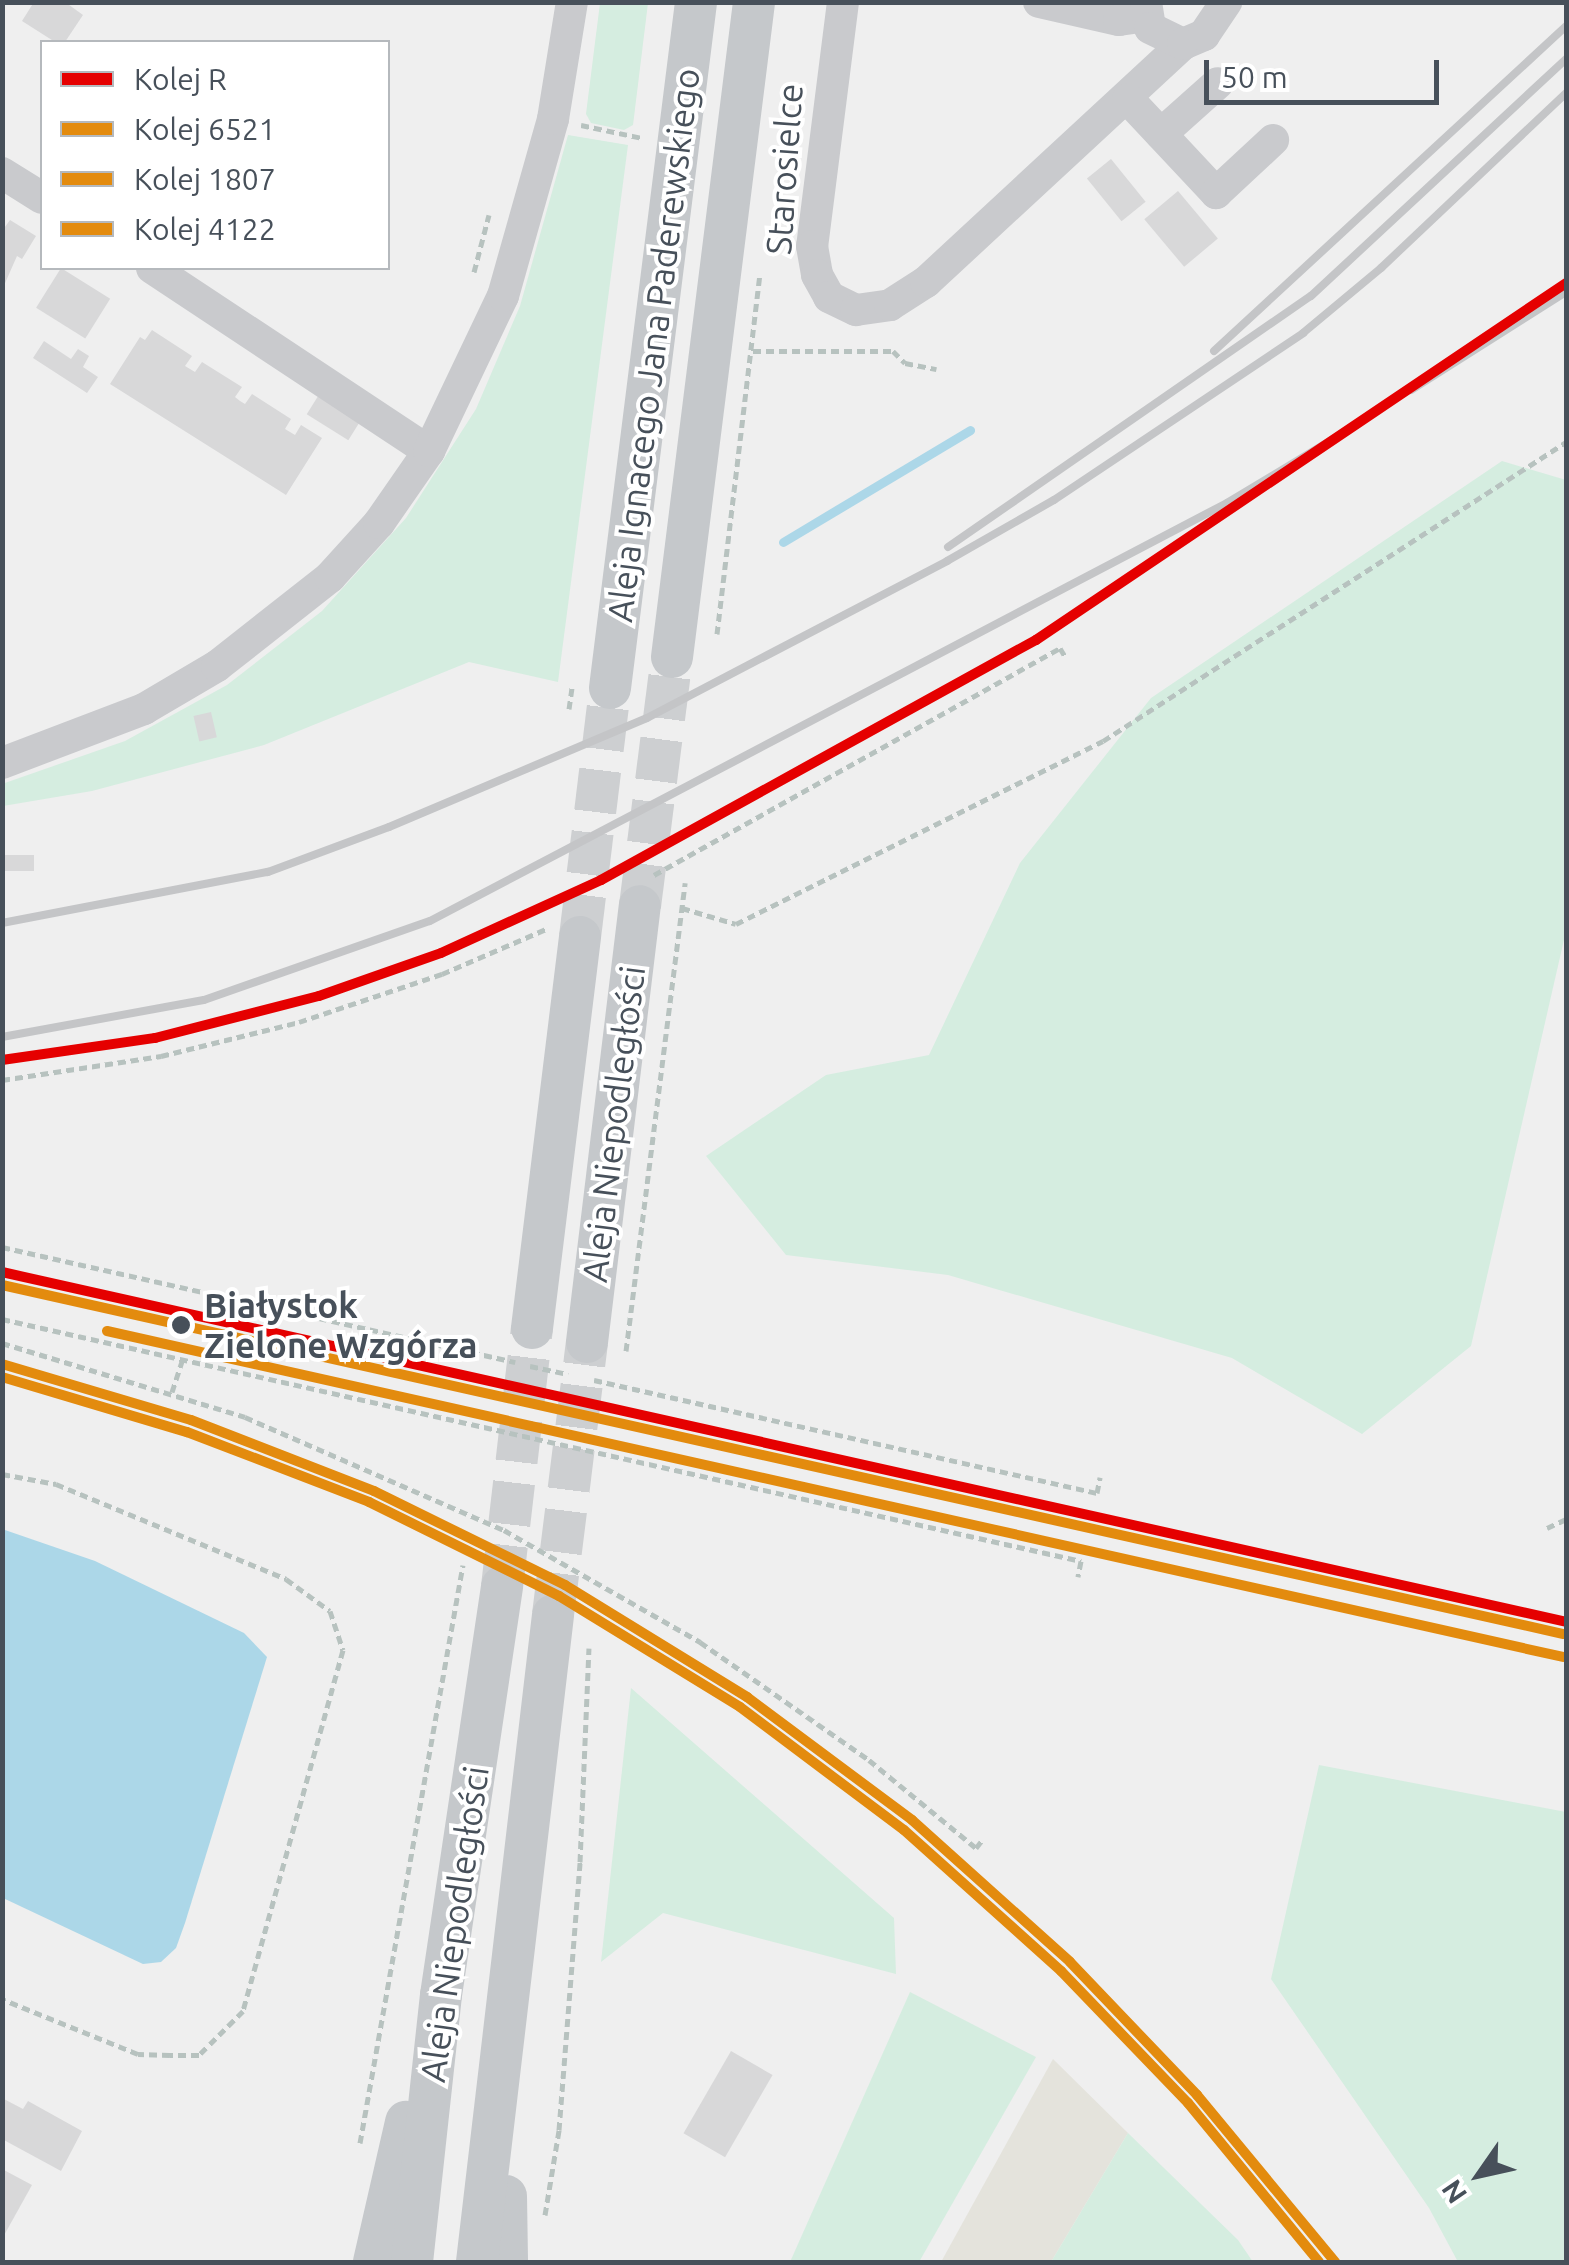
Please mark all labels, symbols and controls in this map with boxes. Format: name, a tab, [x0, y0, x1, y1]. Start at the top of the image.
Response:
legend	[40, 40, 390, 270]
scale bar	[1209, 40, 1444, 102]
text: 50 m	[1221, 60, 1288, 94]
text: Kolej R	[134, 62, 227, 96]
street label: Aleja Ignacego Jana Paderewskiego	[598, 66, 708, 624]
street label: Starosielce	[757, 82, 811, 256]
text: Kolej 6521	[134, 112, 276, 146]
text: Kolej 1807	[134, 162, 276, 196]
text: Kolej 4122	[134, 212, 276, 246]
street label: Aleja Niepodległości	[573, 963, 653, 1285]
place label: Białystok Zielone Wzgórza	[204, 1284, 478, 1366]
marker: Białystok Zielone Wzgórza	[168, 1312, 194, 1338]
street label: Aleja Niepodległości	[411, 1763, 497, 2085]
north arrow	[1429, 2125, 1529, 2225]
text: N	[1435, 2175, 1472, 2209]

